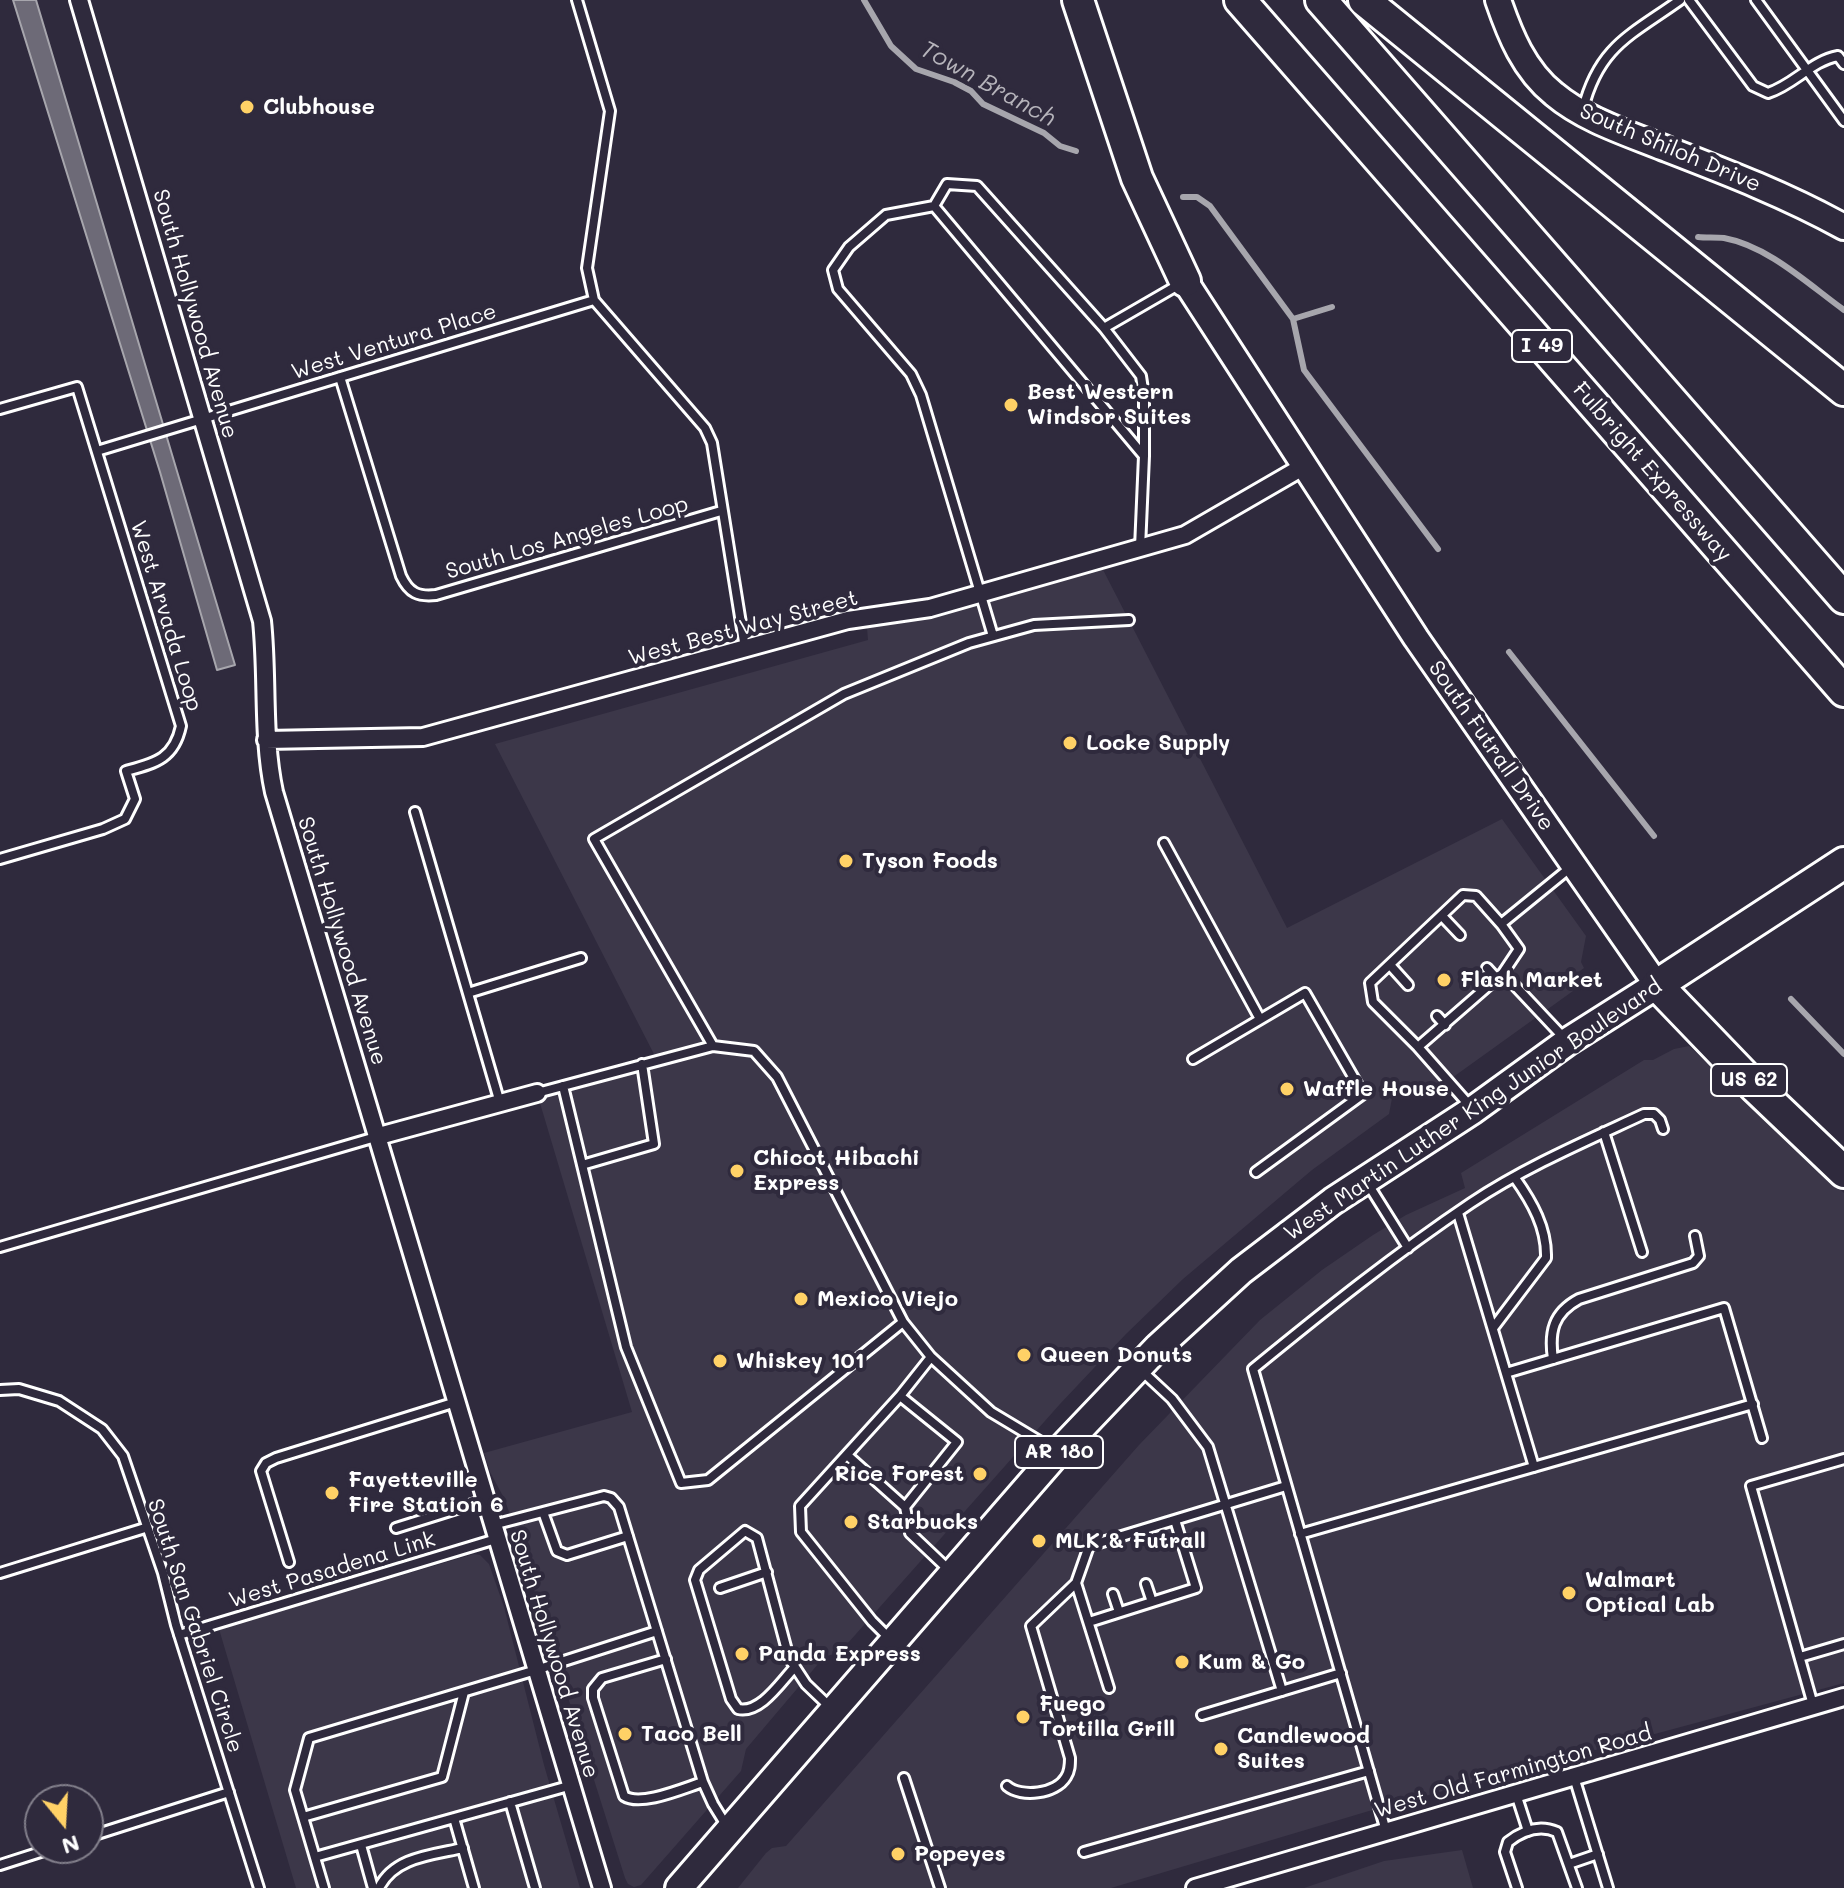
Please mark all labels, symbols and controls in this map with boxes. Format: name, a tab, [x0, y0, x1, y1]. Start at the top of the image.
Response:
water label: Town Branch	[915, 35, 1061, 133]
place label: Clubhouse	[263, 94, 375, 120]
marker: Clubhouse	[238, 98, 256, 116]
street label: South Shiloh Drive	[1575, 98, 1765, 198]
street label: South Hollywood Avenue	[147, 186, 243, 442]
street label: West Ventura Place	[288, 298, 500, 386]
road number: I 49	[1512, 330, 1572, 362]
street label: Fulbright Expressway	[1567, 377, 1737, 567]
place label: Best Western Windsor Suites	[1027, 379, 1191, 430]
marker: Best Western Windsor Suites	[1002, 396, 1020, 414]
street label: South Los Angeles Loop	[443, 491, 691, 585]
street label: West Arvada Loop	[124, 518, 208, 714]
street label: West Best Way Street	[625, 585, 861, 671]
street label: South Futrall Drive	[1422, 656, 1560, 836]
place label: Locke Supply	[1086, 730, 1230, 756]
marker: Locke Supply	[1061, 734, 1079, 752]
street label: South Hollywood Avenue	[292, 814, 392, 1068]
place label: Tyson Foods	[862, 848, 998, 874]
marker: Tyson Foods	[837, 852, 855, 870]
place label: Flash Market	[1460, 967, 1603, 993]
marker: Flash Market	[1435, 971, 1453, 989]
street label: West Martin Luther King Junior Boulevard	[1279, 973, 1667, 1247]
road number: US 62	[1711, 1064, 1787, 1096]
place label: Waffle House	[1303, 1076, 1449, 1102]
marker: Waffle House	[1278, 1080, 1296, 1098]
place label: Chicot Hibachi Express	[753, 1145, 920, 1196]
marker: Chicot Hibachi Express	[728, 1162, 746, 1180]
place label: Mexico Viejo	[817, 1286, 958, 1312]
marker: Mexico Viejo	[792, 1290, 810, 1308]
place label: Queen Donuts	[1040, 1342, 1192, 1368]
marker: Queen Donuts	[1015, 1346, 1033, 1364]
place label: Whiskey 101	[736, 1348, 865, 1374]
marker: Whiskey 101	[711, 1352, 729, 1370]
road number: AR 180	[1015, 1436, 1103, 1468]
place label: Rice Forest	[834, 1461, 964, 1487]
marker: Rice Forest	[971, 1465, 989, 1483]
place label: Fayetteville Fire Station 6	[348, 1467, 503, 1518]
marker: Fayetteville Fire Station 6	[323, 1484, 341, 1502]
street label: South San Gabriel Circle	[141, 1496, 249, 1756]
place label: Starbucks	[867, 1509, 978, 1535]
marker: Starbucks	[842, 1513, 860, 1531]
street label: West Pasadena Link	[226, 1526, 438, 1614]
street label: South Hollywood Avenue	[504, 1527, 604, 1781]
place label: MLK & Futrall	[1055, 1528, 1206, 1554]
marker: MLK & Futrall	[1030, 1532, 1048, 1550]
place label: Walmart Optical Lab	[1585, 1567, 1715, 1618]
marker: Walmart Optical Lab	[1560, 1584, 1578, 1602]
place label: Panda Express	[758, 1641, 921, 1667]
marker: Panda Express	[733, 1645, 751, 1663]
place label: Kum & Go	[1198, 1649, 1305, 1675]
marker: Kum & Go	[1173, 1653, 1191, 1671]
place label: Fuego Tortilla Grill	[1039, 1691, 1175, 1742]
marker: Fuego Tortilla Grill	[1014, 1708, 1032, 1726]
street label: West Old Farmington Road	[1371, 1720, 1655, 1824]
place label: Taco Bell	[641, 1721, 742, 1747]
place label: Candlewood Suites	[1237, 1723, 1370, 1774]
marker: Taco Bell	[616, 1725, 634, 1743]
marker: Candlewood Suites	[1212, 1740, 1230, 1758]
north arrow	[24, 1784, 104, 1864]
text: N	[59, 1829, 83, 1862]
place label: Popeyes	[914, 1841, 1005, 1867]
marker: Popeyes	[889, 1845, 907, 1863]

